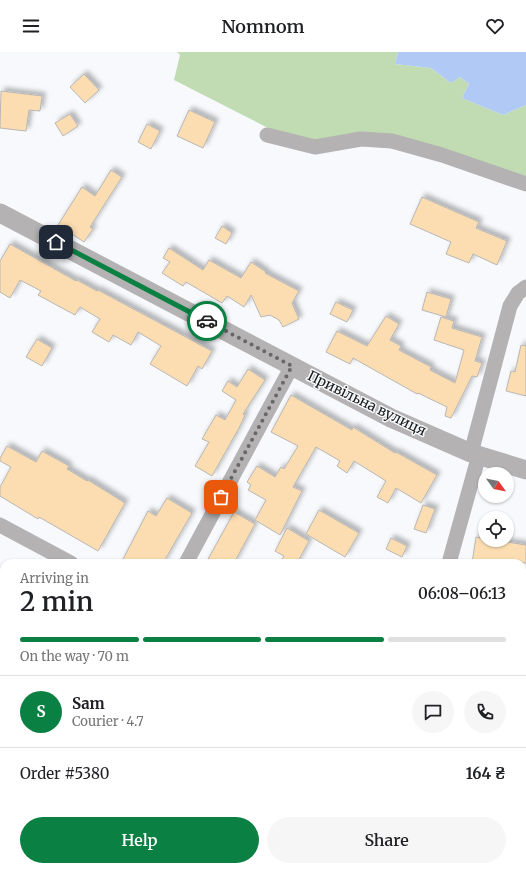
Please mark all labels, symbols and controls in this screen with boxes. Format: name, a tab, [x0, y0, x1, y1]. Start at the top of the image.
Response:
icon: menu	[20, 15, 42, 37]
text: Nomnom	[221, 15, 305, 38]
icon: heart	[484, 15, 506, 37]
pin	[39, 225, 73, 259]
icon: home	[45, 231, 67, 253]
courier	[187, 301, 227, 341]
icon: car	[196, 310, 218, 332]
street label: Привільна вулиця	[305, 366, 429, 440]
north arrow	[478, 467, 514, 503]
map controls	[478, 467, 514, 547]
pin	[204, 480, 238, 514]
icon: bag	[210, 486, 232, 508]
button: locate	[478, 511, 514, 547]
text: Arriving in	[20, 570, 89, 587]
text: 06:08–06:13	[418, 584, 506, 603]
text: 2 min	[20, 585, 93, 618]
text: On the way · 70 m	[20, 648, 129, 665]
button: chat	[412, 691, 454, 733]
button: phone	[464, 691, 506, 733]
text: Sam	[72, 694, 105, 713]
text: S	[36, 702, 46, 721]
text: Courier · 4.7	[72, 713, 144, 730]
text: Order #5380	[20, 764, 110, 783]
text: 164 ₴	[466, 764, 506, 783]
button: Help	[20, 817, 259, 863]
button: Share	[267, 817, 506, 863]

